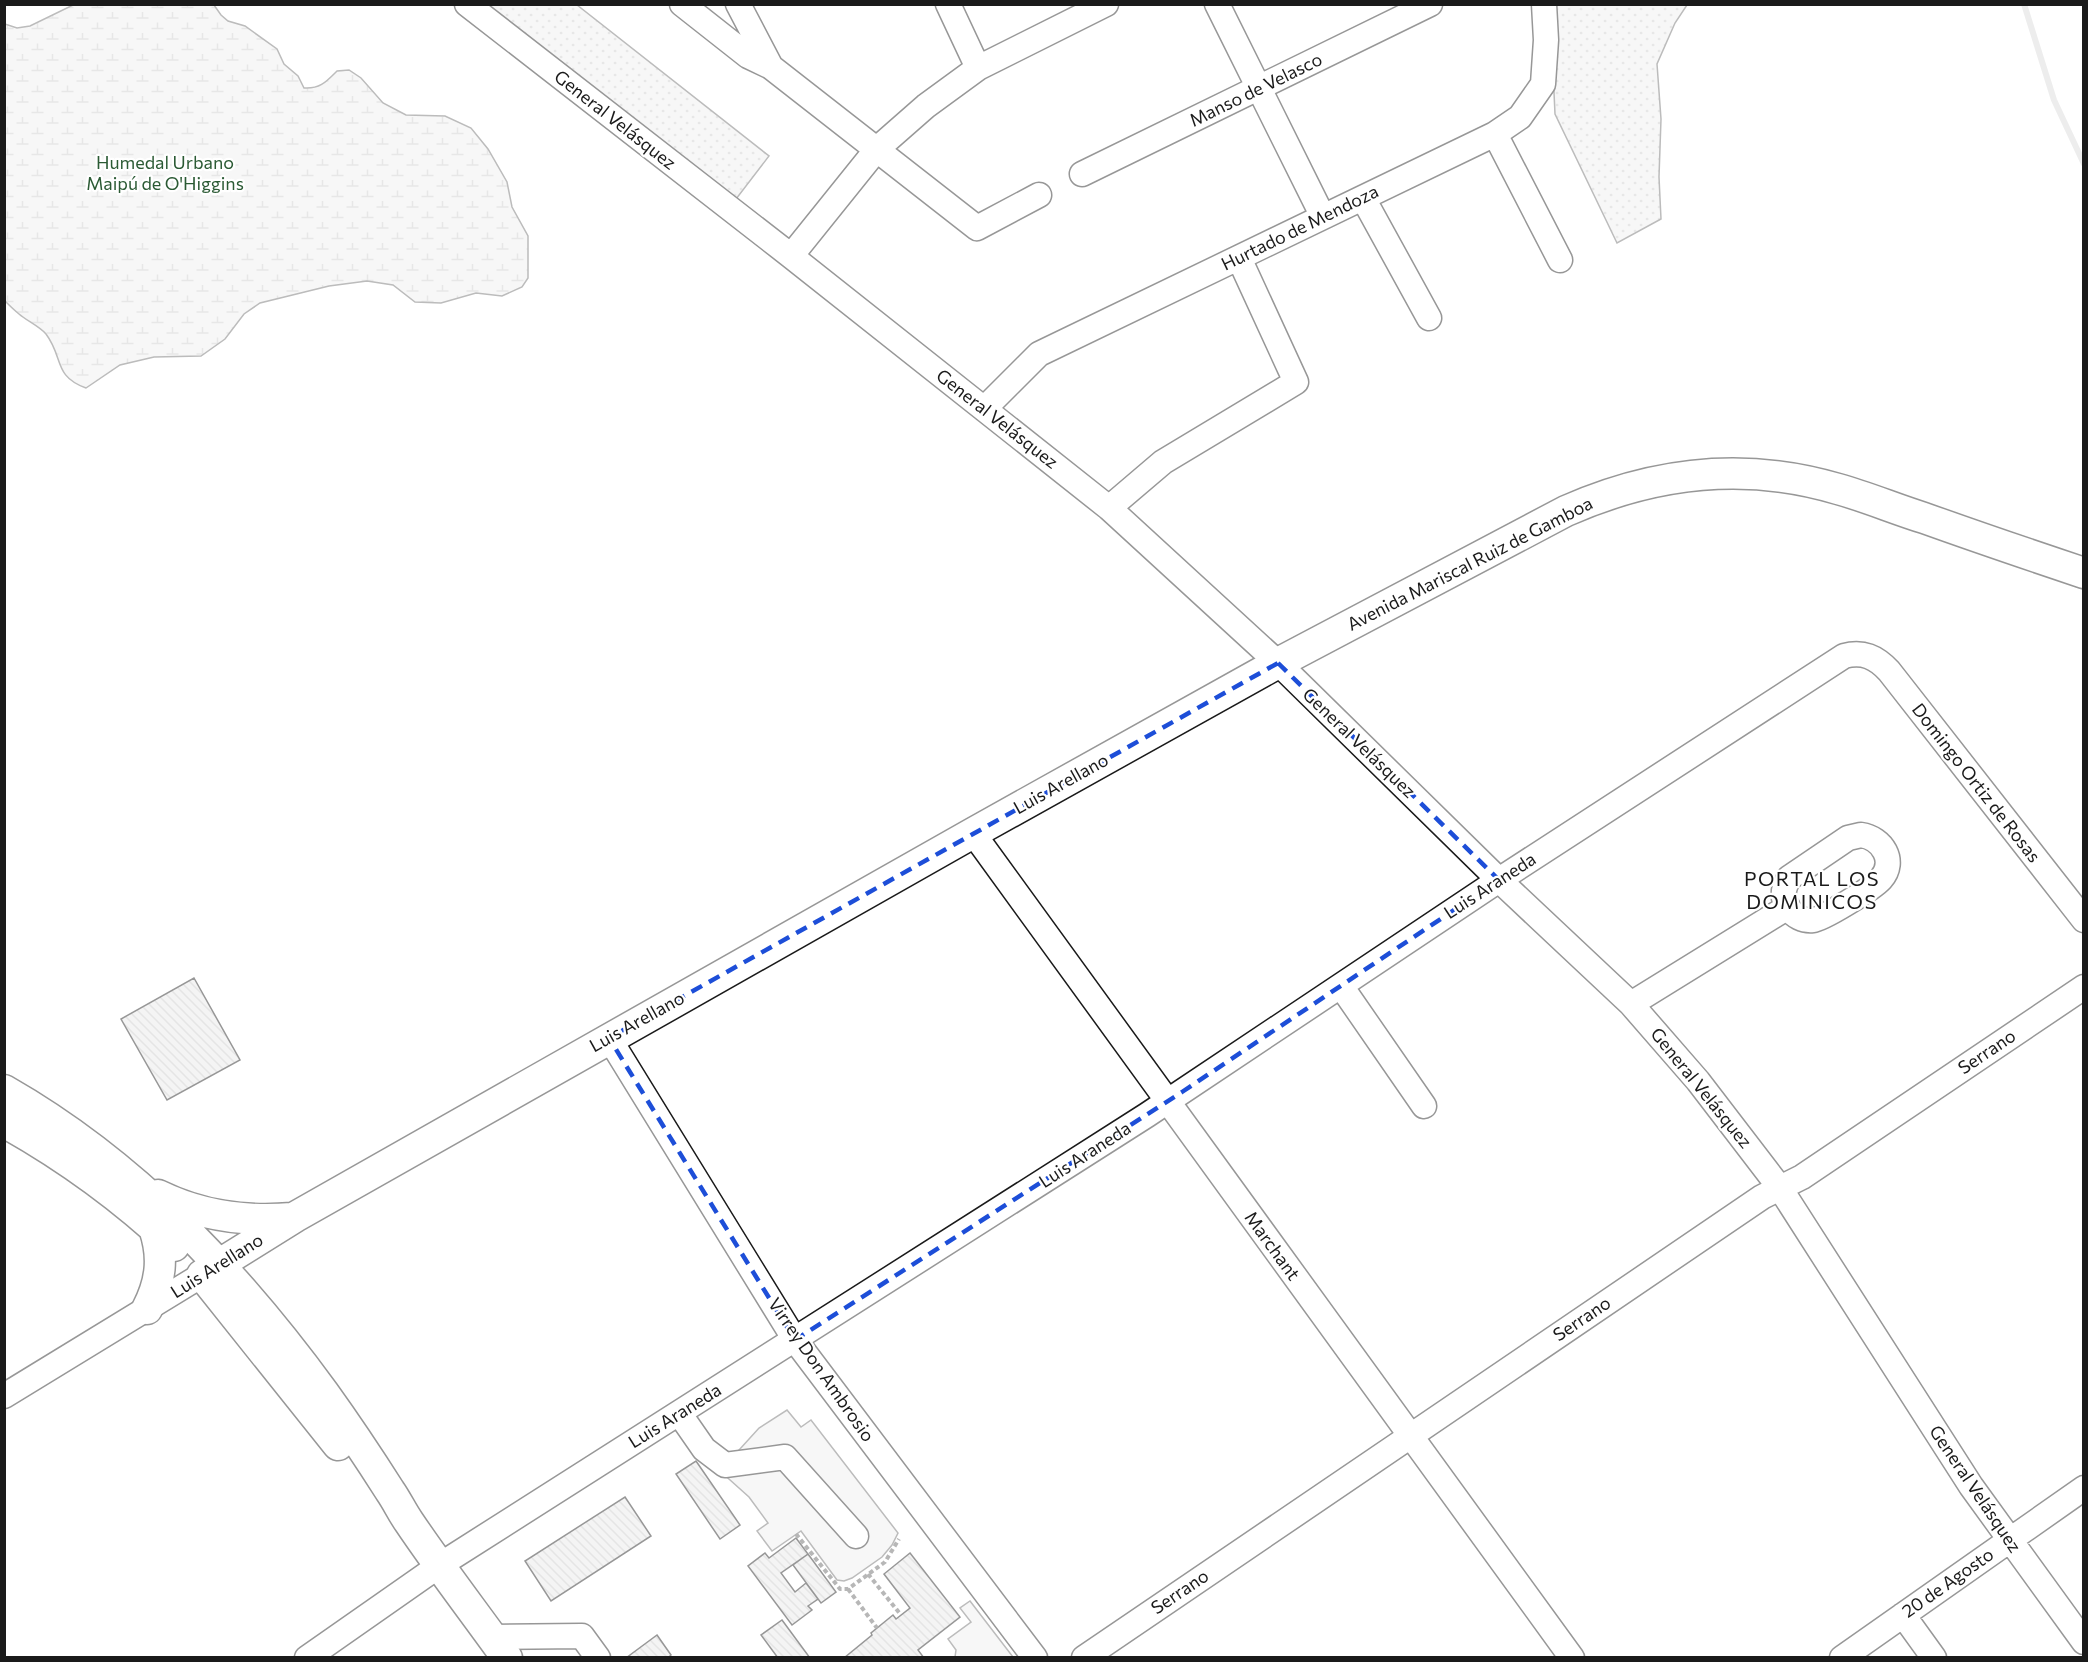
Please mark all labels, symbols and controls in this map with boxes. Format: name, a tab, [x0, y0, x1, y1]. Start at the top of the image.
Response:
street label: Manso de Velasco	[1186, 47, 1326, 131]
street label: General Velásquez	[550, 65, 681, 174]
park label: Humedal Urbano Maipú de O'Higgins	[86, 151, 244, 194]
street label: Hurtado de Mendoza	[1217, 180, 1382, 275]
street label: General Velásquez	[932, 364, 1063, 473]
street label: Avenida Mariscal Ruiz de Gamboa	[1343, 491, 1596, 635]
street label: General Velásquez	[1299, 683, 1421, 802]
street label: Domingo Ortiz de Rosas	[1908, 698, 2046, 866]
street label: Luis Arellano	[1009, 748, 1112, 818]
street label: Luis Araneda	[1439, 847, 1540, 923]
district label: PORTAL LOS DOMINICOS	[1744, 866, 1880, 913]
street label: Luis Arellano	[585, 986, 688, 1056]
street label: General Velásquez	[1646, 1023, 1757, 1152]
street label: Serrano	[1953, 1024, 2019, 1078]
street label: Luis Araneda	[1034, 1116, 1135, 1192]
street label: Marchant	[1240, 1207, 1305, 1284]
street label: Luis Arellano	[166, 1228, 267, 1302]
street label: Serrano	[1548, 1291, 1614, 1345]
street label: Virrey Don Ambrosio	[764, 1293, 880, 1446]
street label: Luis Araneda	[624, 1378, 725, 1452]
street label: General Velásquez	[1925, 1421, 2027, 1556]
street label: 20 de Agosto	[1897, 1543, 1997, 1622]
street label: Serrano	[1146, 1564, 1212, 1618]

